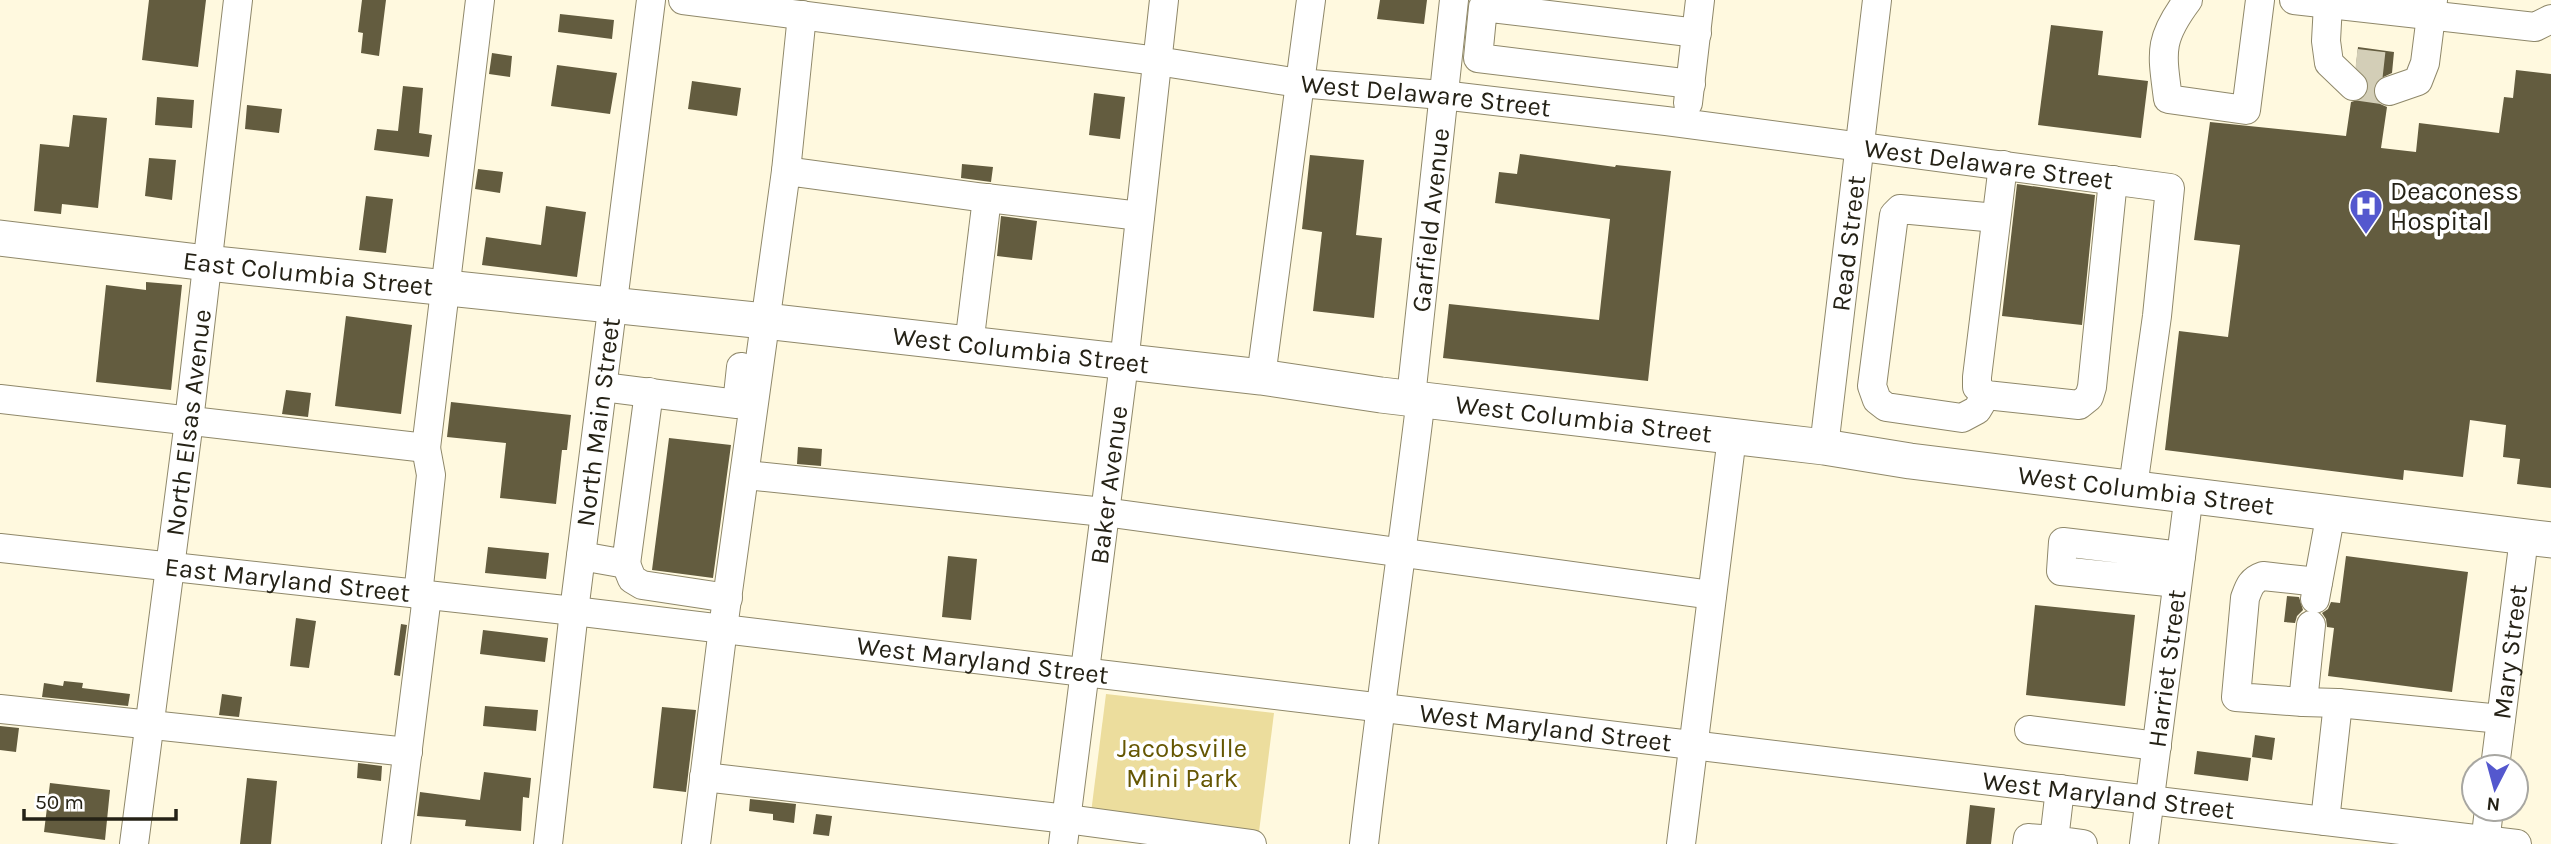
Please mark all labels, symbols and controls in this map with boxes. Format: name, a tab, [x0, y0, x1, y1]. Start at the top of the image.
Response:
street label: West Delaware Street	[1300, 68, 1553, 124]
street label: Garfield Avenue	[1405, 126, 1456, 314]
street label: West Delaware Street	[1862, 132, 2115, 196]
street label: Read Street	[1825, 174, 1872, 313]
place label: Deaconess Hospital	[2390, 176, 2519, 237]
hospital icon: Deaconess Hospital	[2347, 187, 2385, 236]
street label: East Columbia Street	[181, 245, 435, 302]
street label: North Elsas Avenue	[159, 307, 218, 538]
street label: North Main Street	[570, 315, 627, 528]
street label: West Columbia Street	[891, 321, 1151, 380]
street label: West Columbia Street	[1454, 389, 1714, 450]
street label: Baker Avenue	[1084, 404, 1134, 566]
street label: West Columbia Street	[2016, 459, 2276, 522]
street label: East Maryland Street	[163, 551, 412, 609]
street label: Mary Street	[2486, 583, 2534, 721]
street label: Harriet Street	[2142, 587, 2193, 749]
street label: West Maryland Street	[855, 630, 1111, 691]
street label: West Maryland Street	[1418, 698, 1673, 759]
park label: Jacobsville Mini Park	[1117, 733, 1247, 794]
north arrow	[2460, 753, 2530, 823]
street label: West Maryland Street	[1981, 765, 2236, 826]
scale bar	[24, 778, 177, 822]
text: 50 m	[35, 790, 84, 814]
text: N	[2485, 792, 2501, 816]

